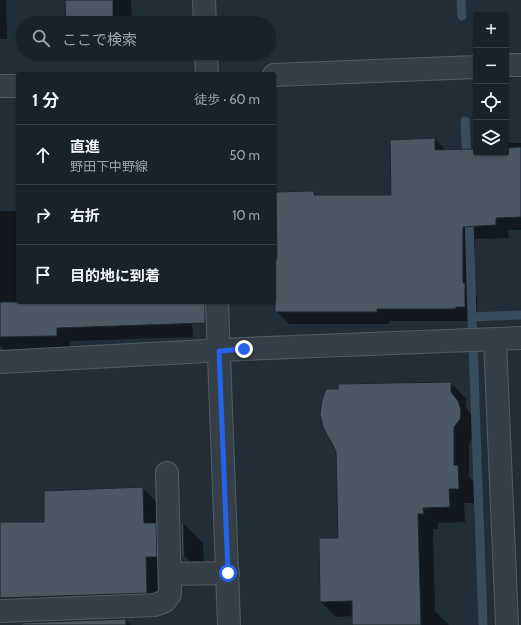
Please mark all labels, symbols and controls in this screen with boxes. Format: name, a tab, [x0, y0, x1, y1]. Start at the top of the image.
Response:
map controls	[473, 12, 509, 156]
button: +	[473, 12, 509, 48]
search box	[16, 16, 276, 60]
icon: search	[30, 27, 52, 49]
text: ここで検索	[62, 31, 137, 49]
button: −	[473, 48, 509, 84]
button: locate	[473, 84, 509, 120]
text: 1 分	[32, 90, 59, 110]
text: 徒歩 · 60 m	[194, 91, 260, 107]
button: layers	[473, 120, 509, 156]
text: 直進	[70, 138, 100, 156]
icon: ahead	[32, 144, 54, 166]
text: 50 m	[230, 147, 260, 163]
text: 野田下中野線	[70, 158, 148, 174]
icon: right	[32, 204, 54, 226]
text: 右折	[70, 207, 100, 225]
text: 10 m	[232, 207, 260, 223]
icon: arrive	[32, 264, 54, 286]
text: 目的地に到着	[70, 267, 160, 285]
route end	[235, 340, 253, 358]
route start	[219, 564, 237, 582]

